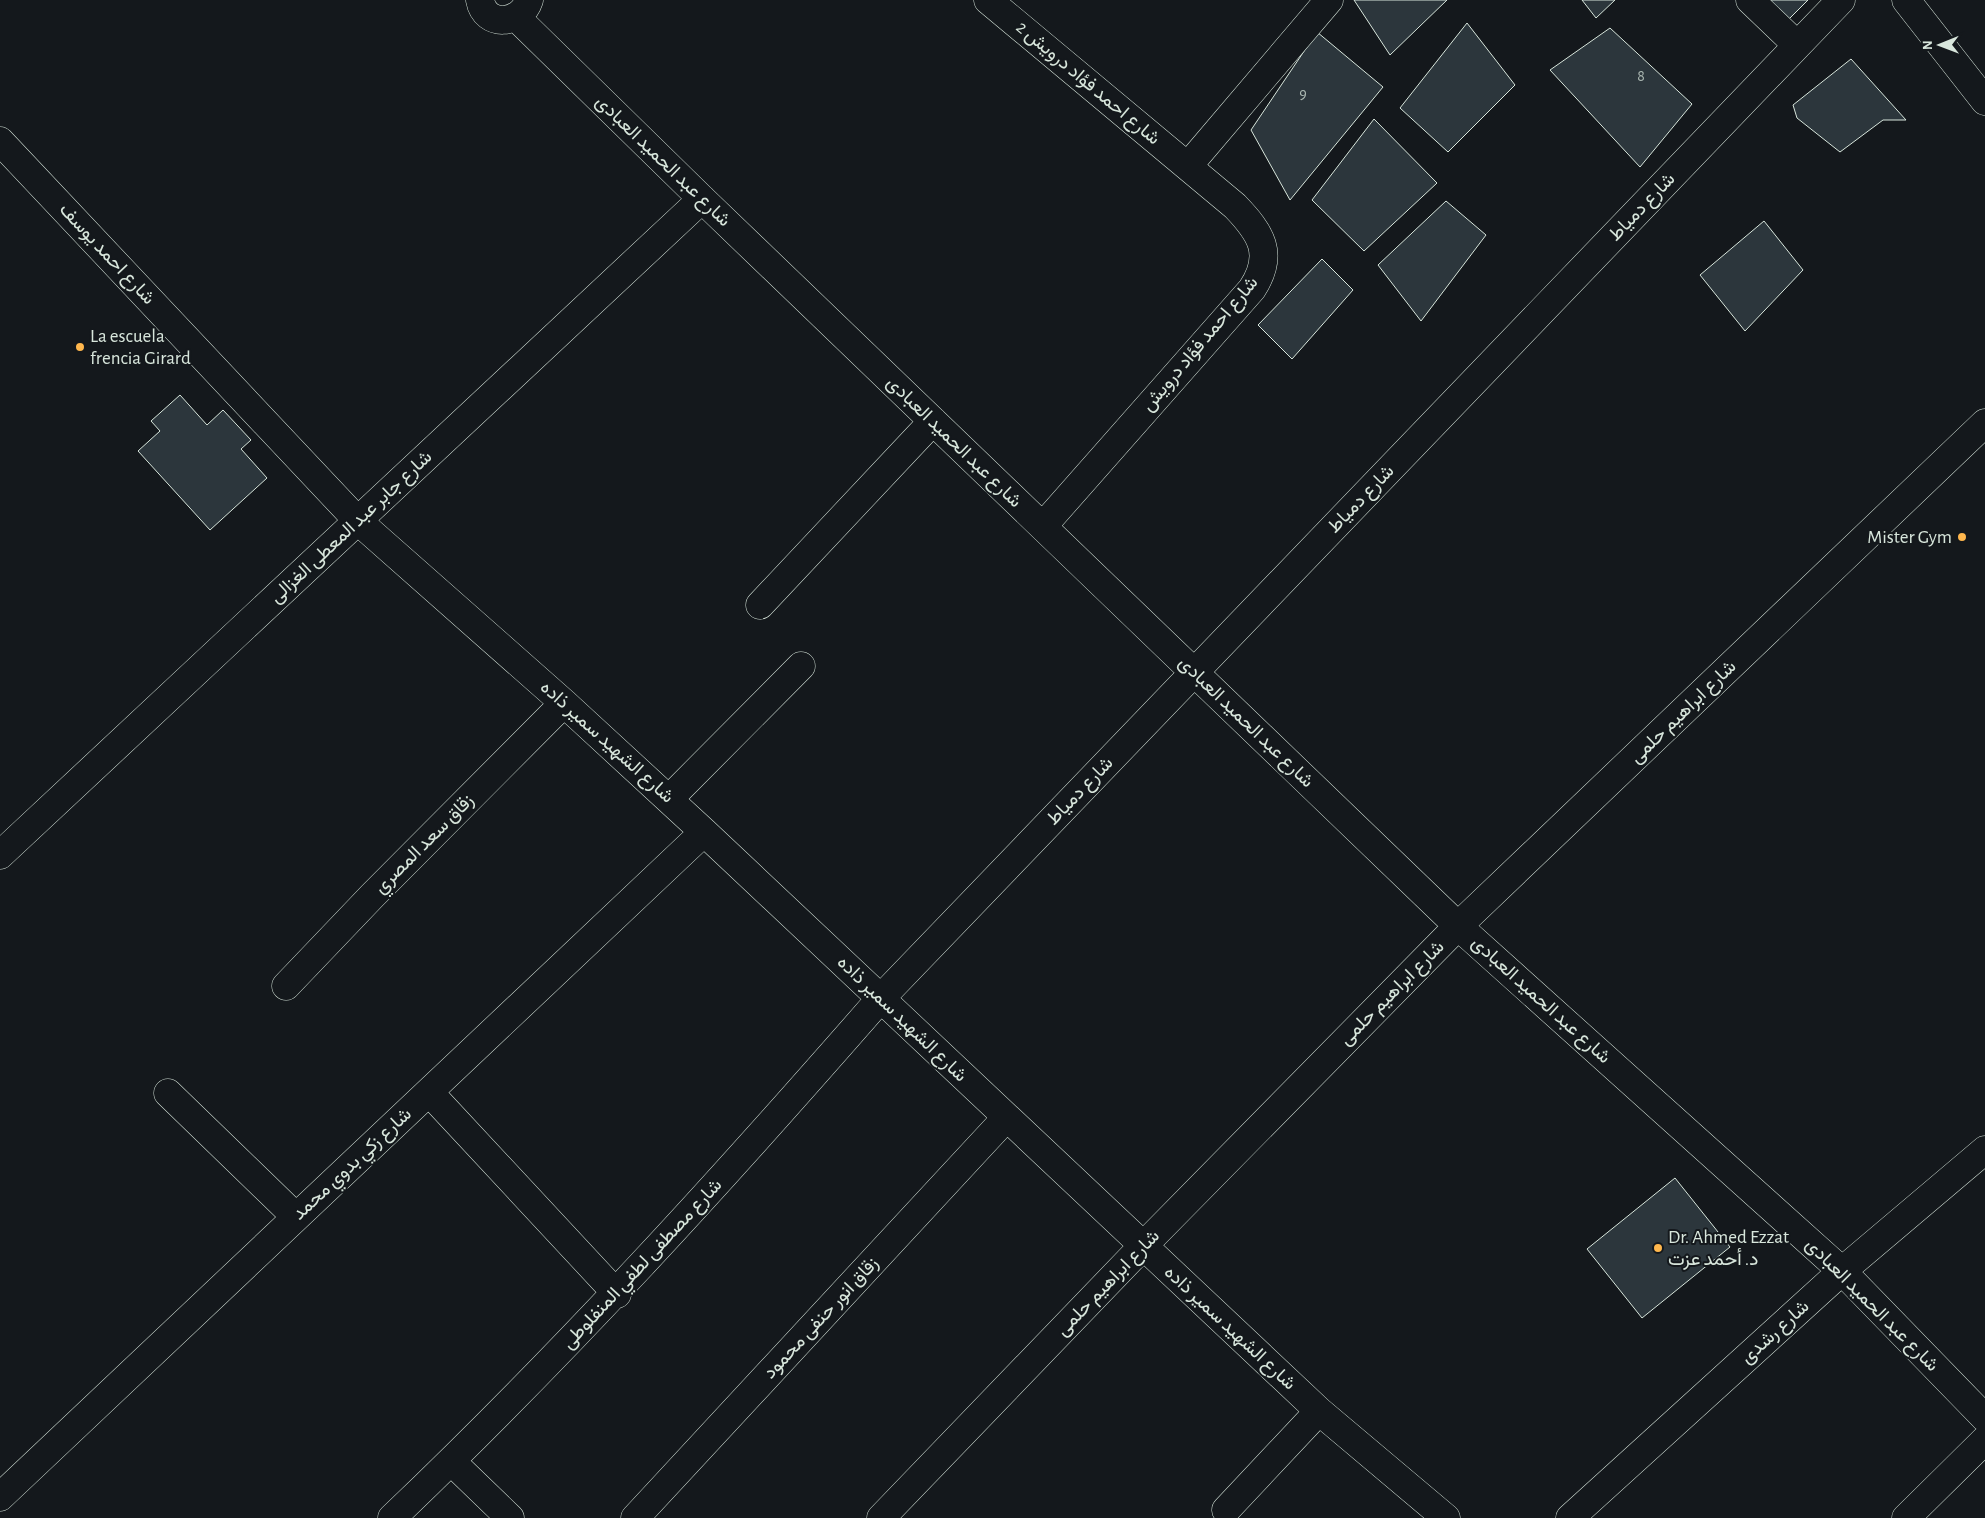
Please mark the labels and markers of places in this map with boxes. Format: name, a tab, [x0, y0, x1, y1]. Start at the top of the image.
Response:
place label: La escuela frencia Girard	[90, 327, 191, 368]
marker: La escuela frencia Girard	[74, 341, 86, 353]
place label: Mister Gym	[1867, 528, 1952, 547]
marker: Mister Gym	[1956, 531, 1968, 543]
place label: Dr. Ahmed Ezzat د. أحمد عزت	[1668, 1228, 1789, 1270]
marker: Dr. Ahmed Ezzat د. أحمد عزت	[1652, 1242, 1664, 1254]

